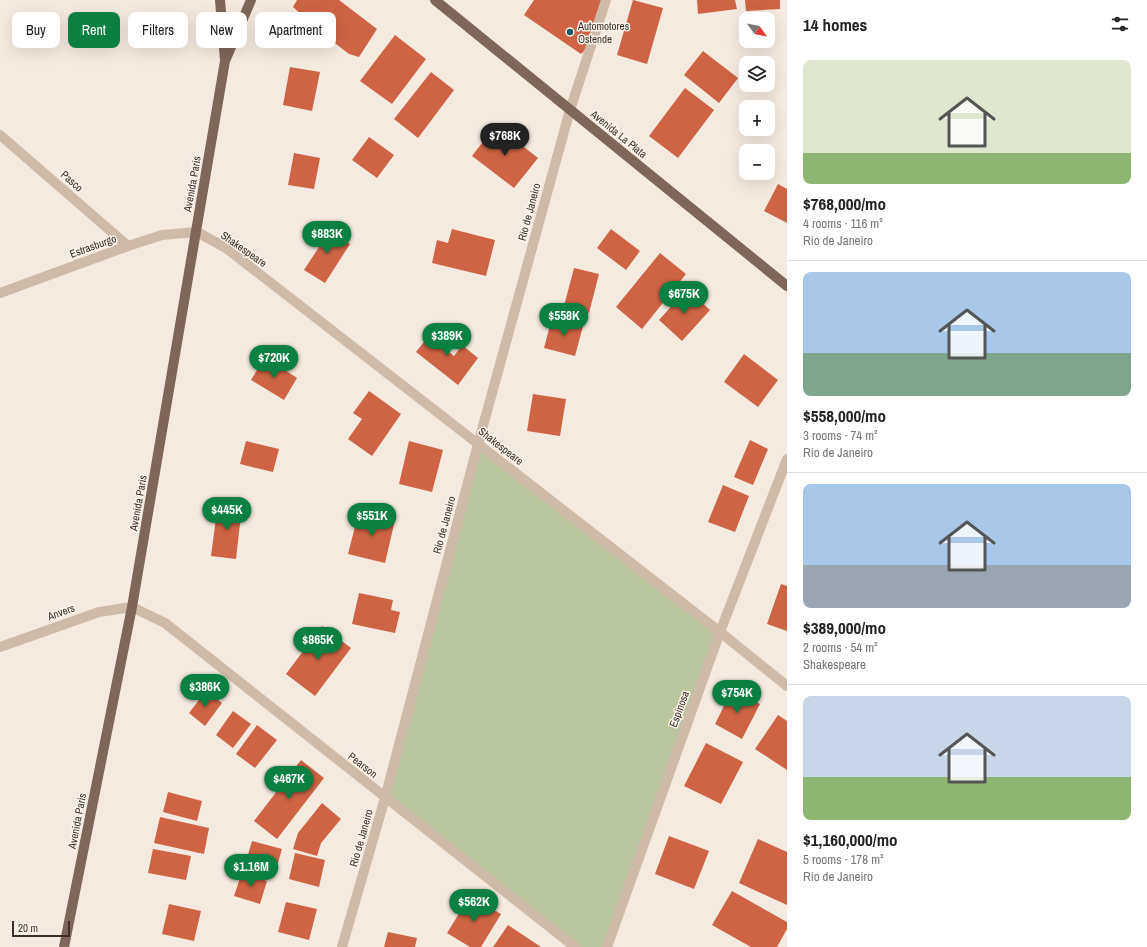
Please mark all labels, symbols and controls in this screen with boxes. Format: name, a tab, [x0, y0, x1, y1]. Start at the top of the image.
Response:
chip: Buy	[12, 12, 60, 48]
chip: Rent	[68, 12, 120, 48]
chip: Filters	[128, 12, 188, 48]
chip: New	[196, 12, 247, 48]
chip: Apartment	[255, 12, 336, 48]
north arrow	[739, 12, 775, 48]
map controls	[739, 12, 775, 180]
text: 14 homes	[803, 13, 867, 36]
icon: filters	[1109, 13, 1131, 35]
place label: Automotores Ostende	[577, 19, 630, 46]
marker: Automotores Ostende	[565, 27, 575, 37]
button: layers	[739, 56, 775, 92]
icon: home	[931, 86, 1003, 158]
button: +	[739, 100, 775, 136]
street label: Avenida La Plata	[587, 106, 650, 161]
pin: $768K	[477, 123, 533, 157]
text: $768K	[489, 127, 521, 144]
button: −	[739, 144, 775, 180]
street label: Avenida Paris	[180, 154, 204, 214]
street label: Pasco	[58, 167, 86, 195]
street label: Rio de Janeiro	[515, 182, 543, 242]
text: $768,000/mo	[803, 192, 886, 215]
text: 4 rooms · 116 m²	[803, 215, 883, 232]
pin: $883K	[299, 221, 355, 255]
text: $883K	[311, 225, 343, 242]
street label: Shakespeare	[218, 228, 270, 270]
street label: Estrasburgo	[68, 231, 118, 261]
text: Rio de Janeiro	[803, 232, 873, 249]
pin: $675K	[656, 281, 712, 315]
text: $675K	[668, 285, 700, 302]
icon: home	[931, 298, 1003, 370]
pin: $558K	[536, 303, 592, 337]
text: $558K	[548, 307, 580, 324]
pin: $389K	[419, 323, 475, 357]
text: $389K	[431, 327, 463, 344]
pin: $720K	[246, 345, 302, 379]
text: $720K	[258, 349, 290, 366]
text: $558,000/mo	[803, 404, 886, 427]
street label: Shakespeare	[476, 424, 526, 468]
text: 3 rooms · 74 m²	[803, 427, 878, 444]
text: Rio de Janeiro	[803, 444, 873, 461]
street label: Avenida Paris	[126, 473, 150, 533]
street label: Rio de Janeiro	[430, 495, 458, 555]
pin: $445K	[199, 497, 255, 531]
text: $445K	[211, 501, 243, 518]
pin: $551K	[344, 503, 400, 537]
text: $551K	[356, 507, 388, 524]
icon: home	[931, 510, 1003, 582]
street label: Anvers	[44, 600, 77, 624]
text: $389,000/mo	[803, 616, 886, 639]
pin: $865K	[290, 627, 346, 661]
text: $865K	[302, 631, 334, 648]
text: 2 rooms · 54 m²	[803, 639, 878, 656]
text: Shakespeare	[803, 656, 866, 673]
pin: $386K	[177, 674, 233, 708]
text: $386K	[189, 678, 221, 695]
pin: $754K	[709, 680, 765, 714]
text: $754K	[721, 684, 753, 701]
street label: Espinosa	[666, 689, 692, 729]
icon: home	[931, 722, 1003, 794]
street label: Pearson	[345, 749, 381, 781]
pin: $467K	[261, 766, 317, 800]
text: $467K	[273, 770, 305, 787]
street label: Avenida Paris	[65, 791, 89, 851]
street label: Rio de Janeiro	[346, 808, 376, 868]
text: $1,160,000/mo	[803, 828, 898, 851]
text: 5 rooms · 178 m²	[803, 851, 884, 868]
pin: $1.16M	[218, 854, 284, 888]
text: $1.16M	[233, 858, 269, 875]
text: Rio de Janeiro	[803, 868, 873, 885]
pin: $562K	[446, 889, 502, 923]
text: $562K	[458, 893, 490, 910]
scale bar	[12, 919, 70, 938]
text: 20 m	[18, 921, 38, 935]

